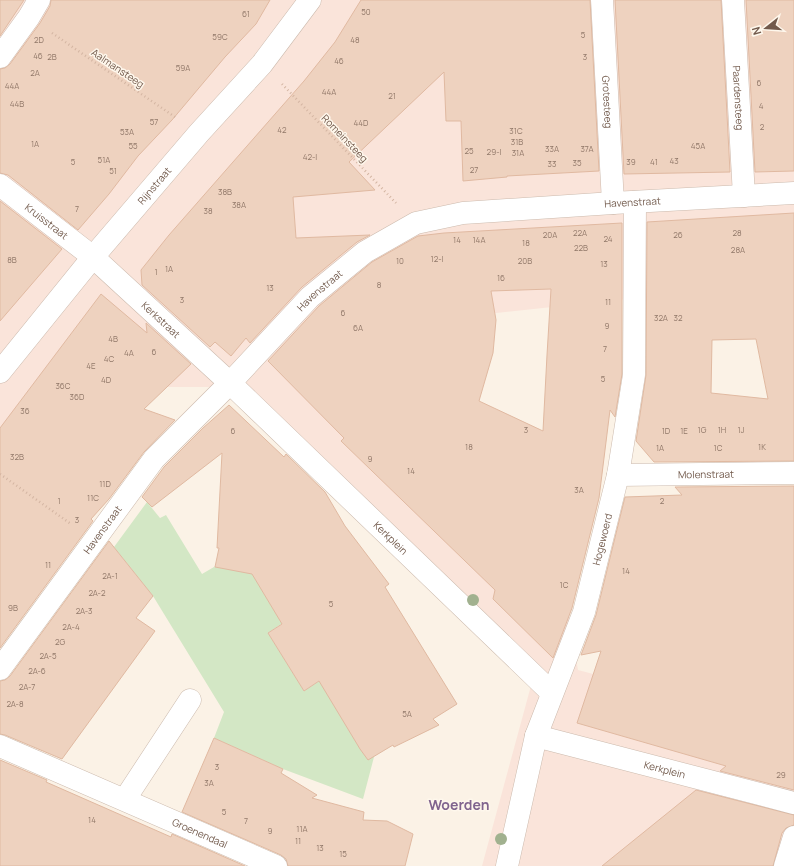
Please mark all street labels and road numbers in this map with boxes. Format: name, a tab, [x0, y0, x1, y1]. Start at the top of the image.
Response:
street label: Aalmansteeg	[89, 45, 147, 91]
street label: Paardensteeg	[730, 65, 747, 131]
street label: Grotesteeg	[599, 75, 616, 129]
street label: Romeinsteeg	[319, 111, 371, 165]
street label: Rijnstraat	[134, 164, 174, 207]
street label: Havenstraat	[604, 193, 661, 211]
street label: Kruisstraat	[22, 200, 71, 242]
street label: Havenstraat	[294, 266, 345, 314]
street label: Kerkstraat	[139, 298, 183, 341]
street label: Molenstraat	[678, 467, 734, 481]
street label: Havenstraat	[80, 503, 125, 556]
street label: Hogewoerd	[589, 512, 615, 567]
street label: Kerkplein	[371, 518, 411, 558]
street label: Kerkplein	[642, 757, 687, 782]
street label: Groenendaal	[170, 815, 230, 851]

